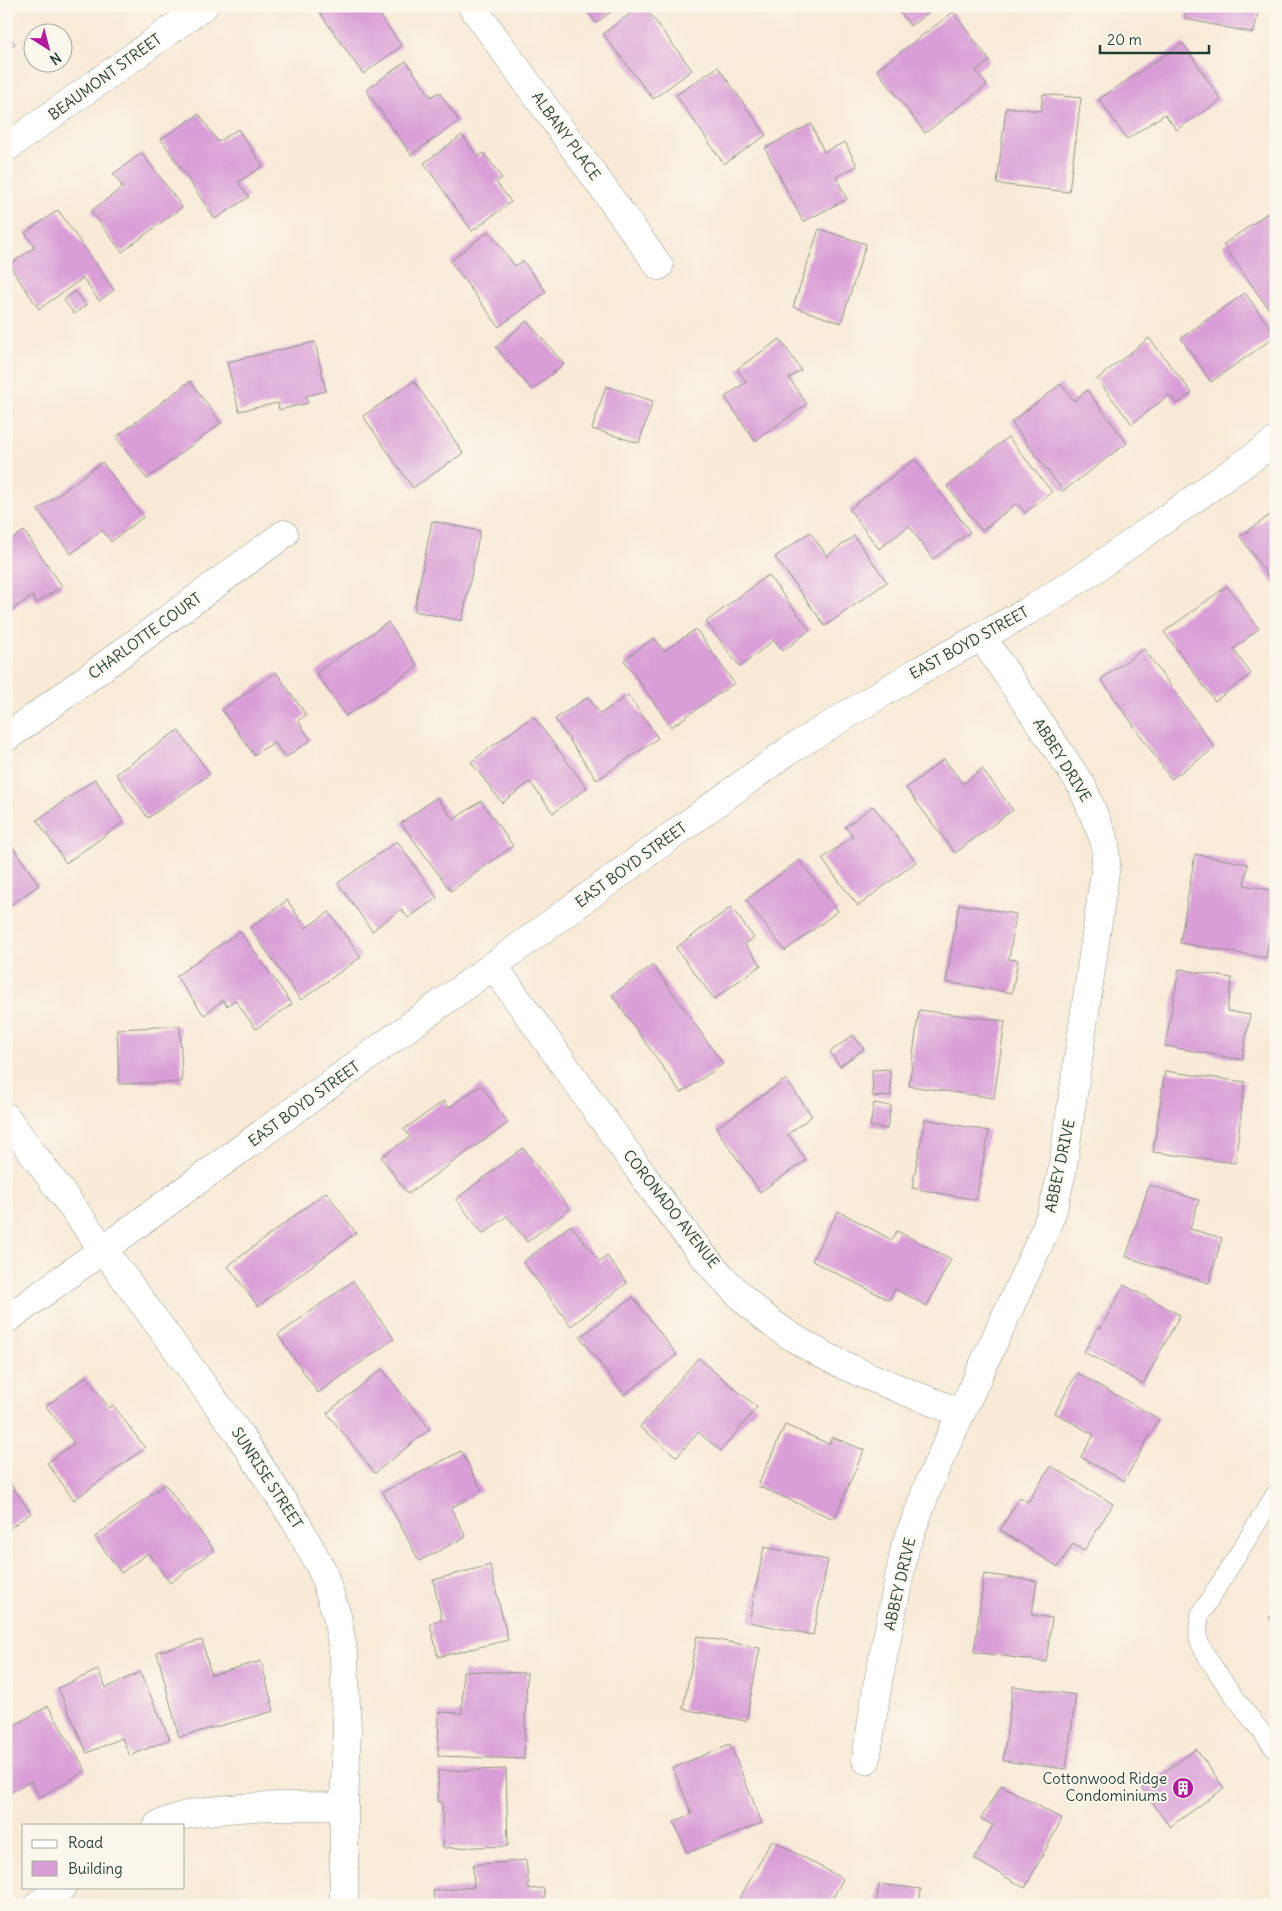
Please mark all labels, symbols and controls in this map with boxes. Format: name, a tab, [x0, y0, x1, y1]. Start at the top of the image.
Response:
north arrow	[22, 22, 72, 72]
scale bar	[1100, 22, 1208, 54]
street label: BEAUMONT STREET	[45, 30, 165, 124]
text: 20 m	[1107, 30, 1142, 49]
street label: ALBANY PLACE	[528, 88, 605, 184]
street label: CHARLOTTE COURT	[85, 588, 205, 683]
street label: EAST BOYD STREET	[906, 602, 1032, 683]
street label: ABBEY DRIVE	[1029, 714, 1096, 805]
street label: EAST BOYD STREET	[571, 818, 690, 911]
street label: EAST BOYD STREET	[244, 1057, 363, 1150]
street label: ABBEY DRIVE	[1040, 1117, 1079, 1214]
street label: CORONADO AVENUE	[619, 1146, 724, 1272]
street label: SUNRISE STREET	[228, 1424, 307, 1532]
street label: ABBEY DRIVE	[880, 1535, 919, 1632]
place label: Cottonwood Ridge Condominiums	[1043, 1769, 1167, 1805]
building icon: Cottonwood Ridge Condominiums	[1171, 1776, 1195, 1800]
legend	[22, 1824, 185, 1888]
text: Road	[68, 1833, 103, 1852]
text: Building	[68, 1859, 123, 1878]

